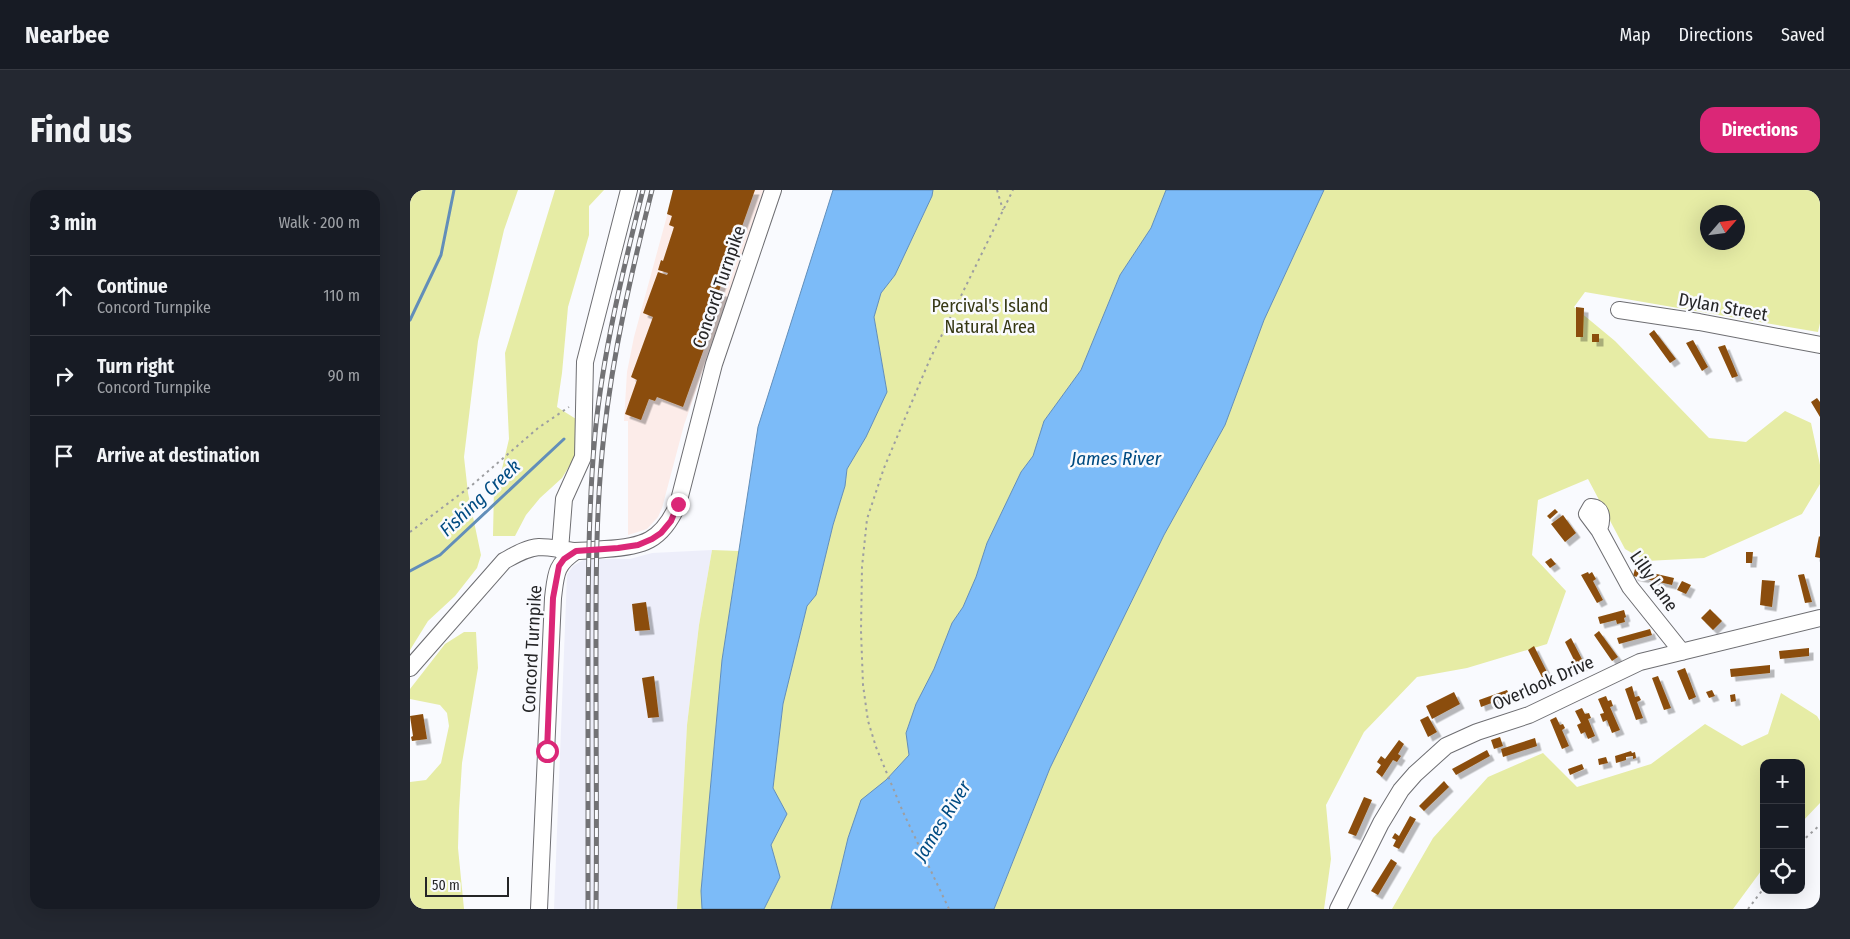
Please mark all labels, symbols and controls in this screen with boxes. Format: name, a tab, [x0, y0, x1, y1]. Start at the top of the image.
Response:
text: Nearbee	[25, 21, 109, 49]
text: Map	[1619, 24, 1651, 46]
text: Directions	[1679, 24, 1753, 46]
text: Saved	[1781, 24, 1825, 46]
button: Directions	[1700, 107, 1820, 153]
text: Find us	[30, 109, 132, 151]
north arrow	[1700, 205, 1745, 250]
text: 3 min	[50, 210, 97, 236]
text: Walk · 200 m	[278, 213, 360, 232]
street label: Concord Turnpike	[688, 223, 750, 351]
text: Continue	[97, 275, 168, 298]
icon: ahead	[50, 282, 78, 310]
text: 110 m	[323, 286, 360, 305]
street label: Dylan Street	[1677, 288, 1769, 326]
park label: Percival's Island Natural Area	[931, 295, 1049, 338]
text: Concord Turnpike	[97, 298, 211, 317]
text: Turn right	[97, 355, 174, 378]
icon: right	[50, 362, 78, 390]
text: 90 m	[328, 366, 360, 385]
text: Concord Turnpike	[97, 378, 211, 397]
icon: arrive	[50, 442, 78, 470]
text: Arrive at destination	[97, 444, 260, 467]
water label: James River	[1070, 447, 1162, 470]
water label: Fishing Creek	[435, 455, 525, 541]
route end	[667, 493, 690, 516]
street label: Lilly Lane	[1625, 546, 1683, 616]
street label: Concord Turnpike	[518, 584, 546, 714]
street label: Overlook Drive	[1489, 651, 1597, 715]
route start	[536, 740, 559, 763]
map controls	[1760, 759, 1805, 894]
button: +	[1760, 759, 1805, 804]
water label: James River	[908, 776, 976, 866]
button: −	[1760, 804, 1805, 849]
button: locate	[1760, 849, 1805, 894]
scale bar	[425, 874, 509, 897]
text: 50 m	[432, 877, 460, 894]

